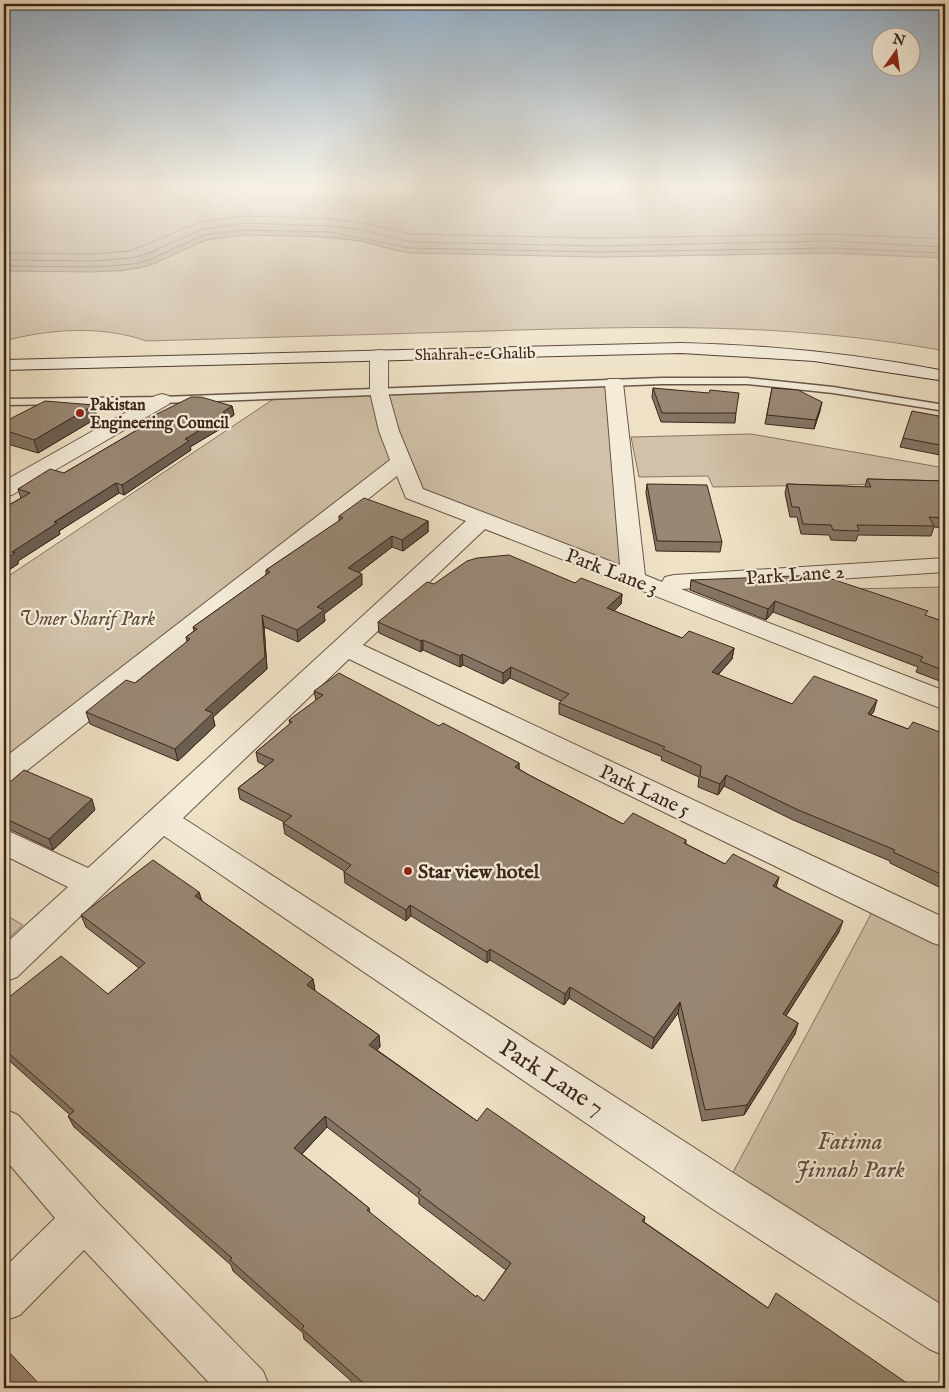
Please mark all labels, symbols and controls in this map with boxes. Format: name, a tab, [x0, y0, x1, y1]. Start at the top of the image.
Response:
north arrow	[872, 28, 922, 78]
text: N	[890, 30, 907, 51]
street label: Shahrah-e-Ghalib	[414, 344, 536, 366]
place label: Pakistan Engineering Council	[90, 396, 230, 434]
marker: Pakistan Engineering Council	[74, 407, 86, 419]
street label: Park Lane 3	[562, 543, 661, 601]
street label: Park Lane 2	[745, 560, 845, 591]
park label: Umer Sharif Park	[19, 607, 155, 632]
street label: Park Lane 5	[595, 760, 693, 823]
place label: Star view hotel	[418, 860, 540, 885]
marker: Star view hotel	[402, 865, 414, 877]
street label: Park Lane 7	[493, 1033, 609, 1124]
park label: Fatima Jinnah Park	[795, 1127, 905, 1186]

